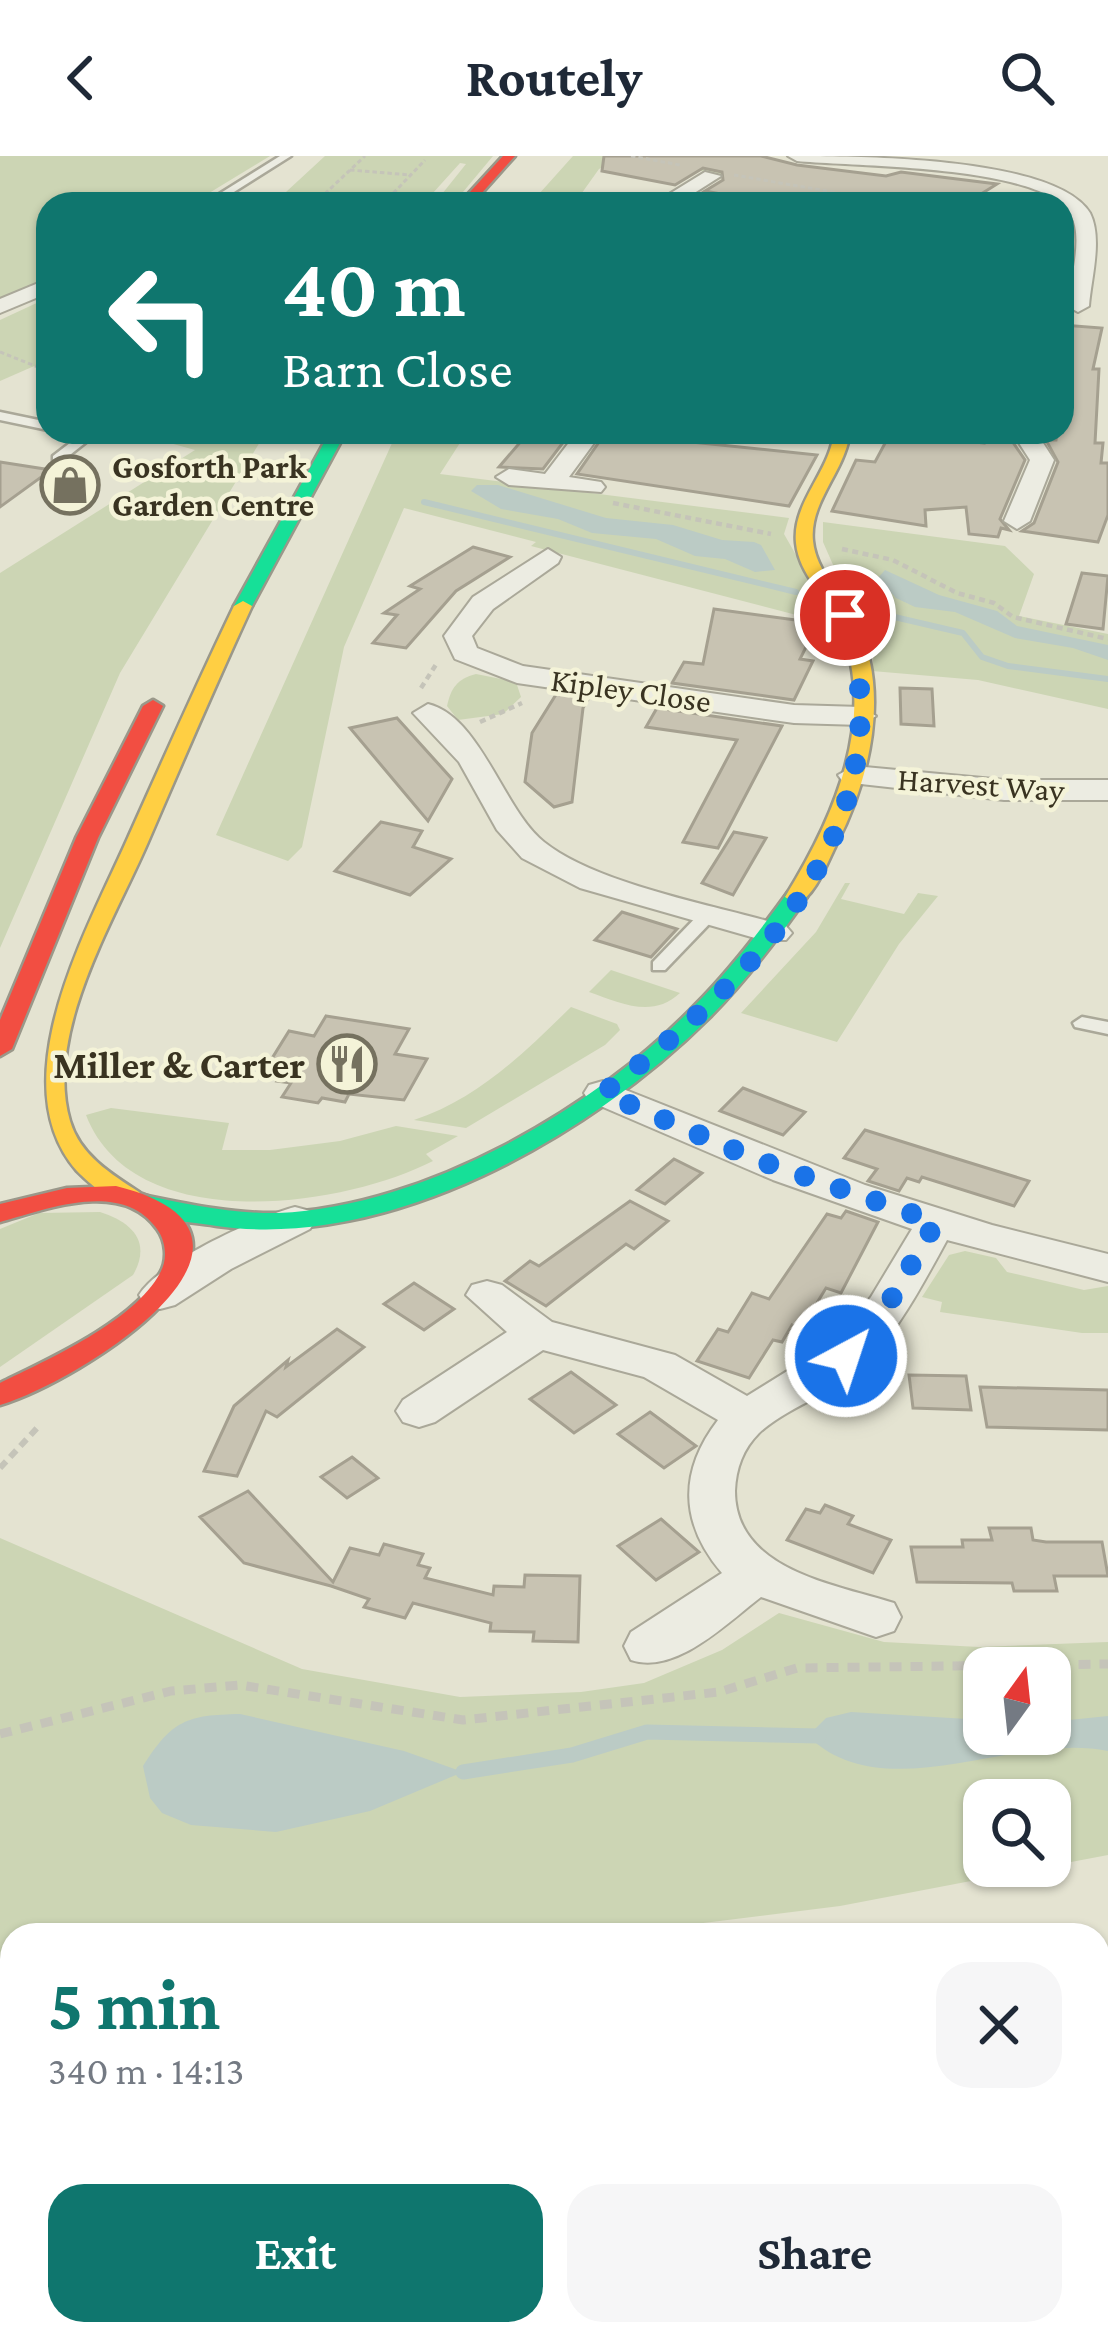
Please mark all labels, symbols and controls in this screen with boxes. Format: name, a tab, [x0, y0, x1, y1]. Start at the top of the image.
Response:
icon: back	[48, 45, 114, 111]
icon: search	[994, 45, 1060, 111]
text: Routely	[466, 48, 642, 108]
icon: left	[84, 240, 240, 396]
text: 40 m	[282, 241, 466, 334]
text: Barn Close	[282, 339, 513, 399]
place label: Gosforth Park Garden Centre	[112, 448, 314, 523]
shop icon: Gosforth Park Garden Centre	[39, 454, 101, 516]
pin	[794, 564, 896, 666]
icon: arrive	[812, 582, 878, 648]
street label: Kipley Close	[549, 660, 713, 720]
street label: Harvest Way	[896, 760, 1067, 808]
restaurant icon: Miller & Carter	[316, 1033, 378, 1095]
place label: Miller & Carter	[53, 1043, 305, 1086]
position arrow	[783, 1293, 909, 1419]
north arrow	[963, 1647, 1071, 1755]
map controls	[963, 1647, 1071, 1887]
button: search	[963, 1779, 1071, 1887]
button: close	[936, 1962, 1062, 2088]
text: 5 min	[48, 1964, 220, 2044]
text: 340 m · 14:13	[48, 2049, 244, 2092]
button: Exit	[48, 2184, 543, 2322]
button: Share	[567, 2184, 1062, 2322]

